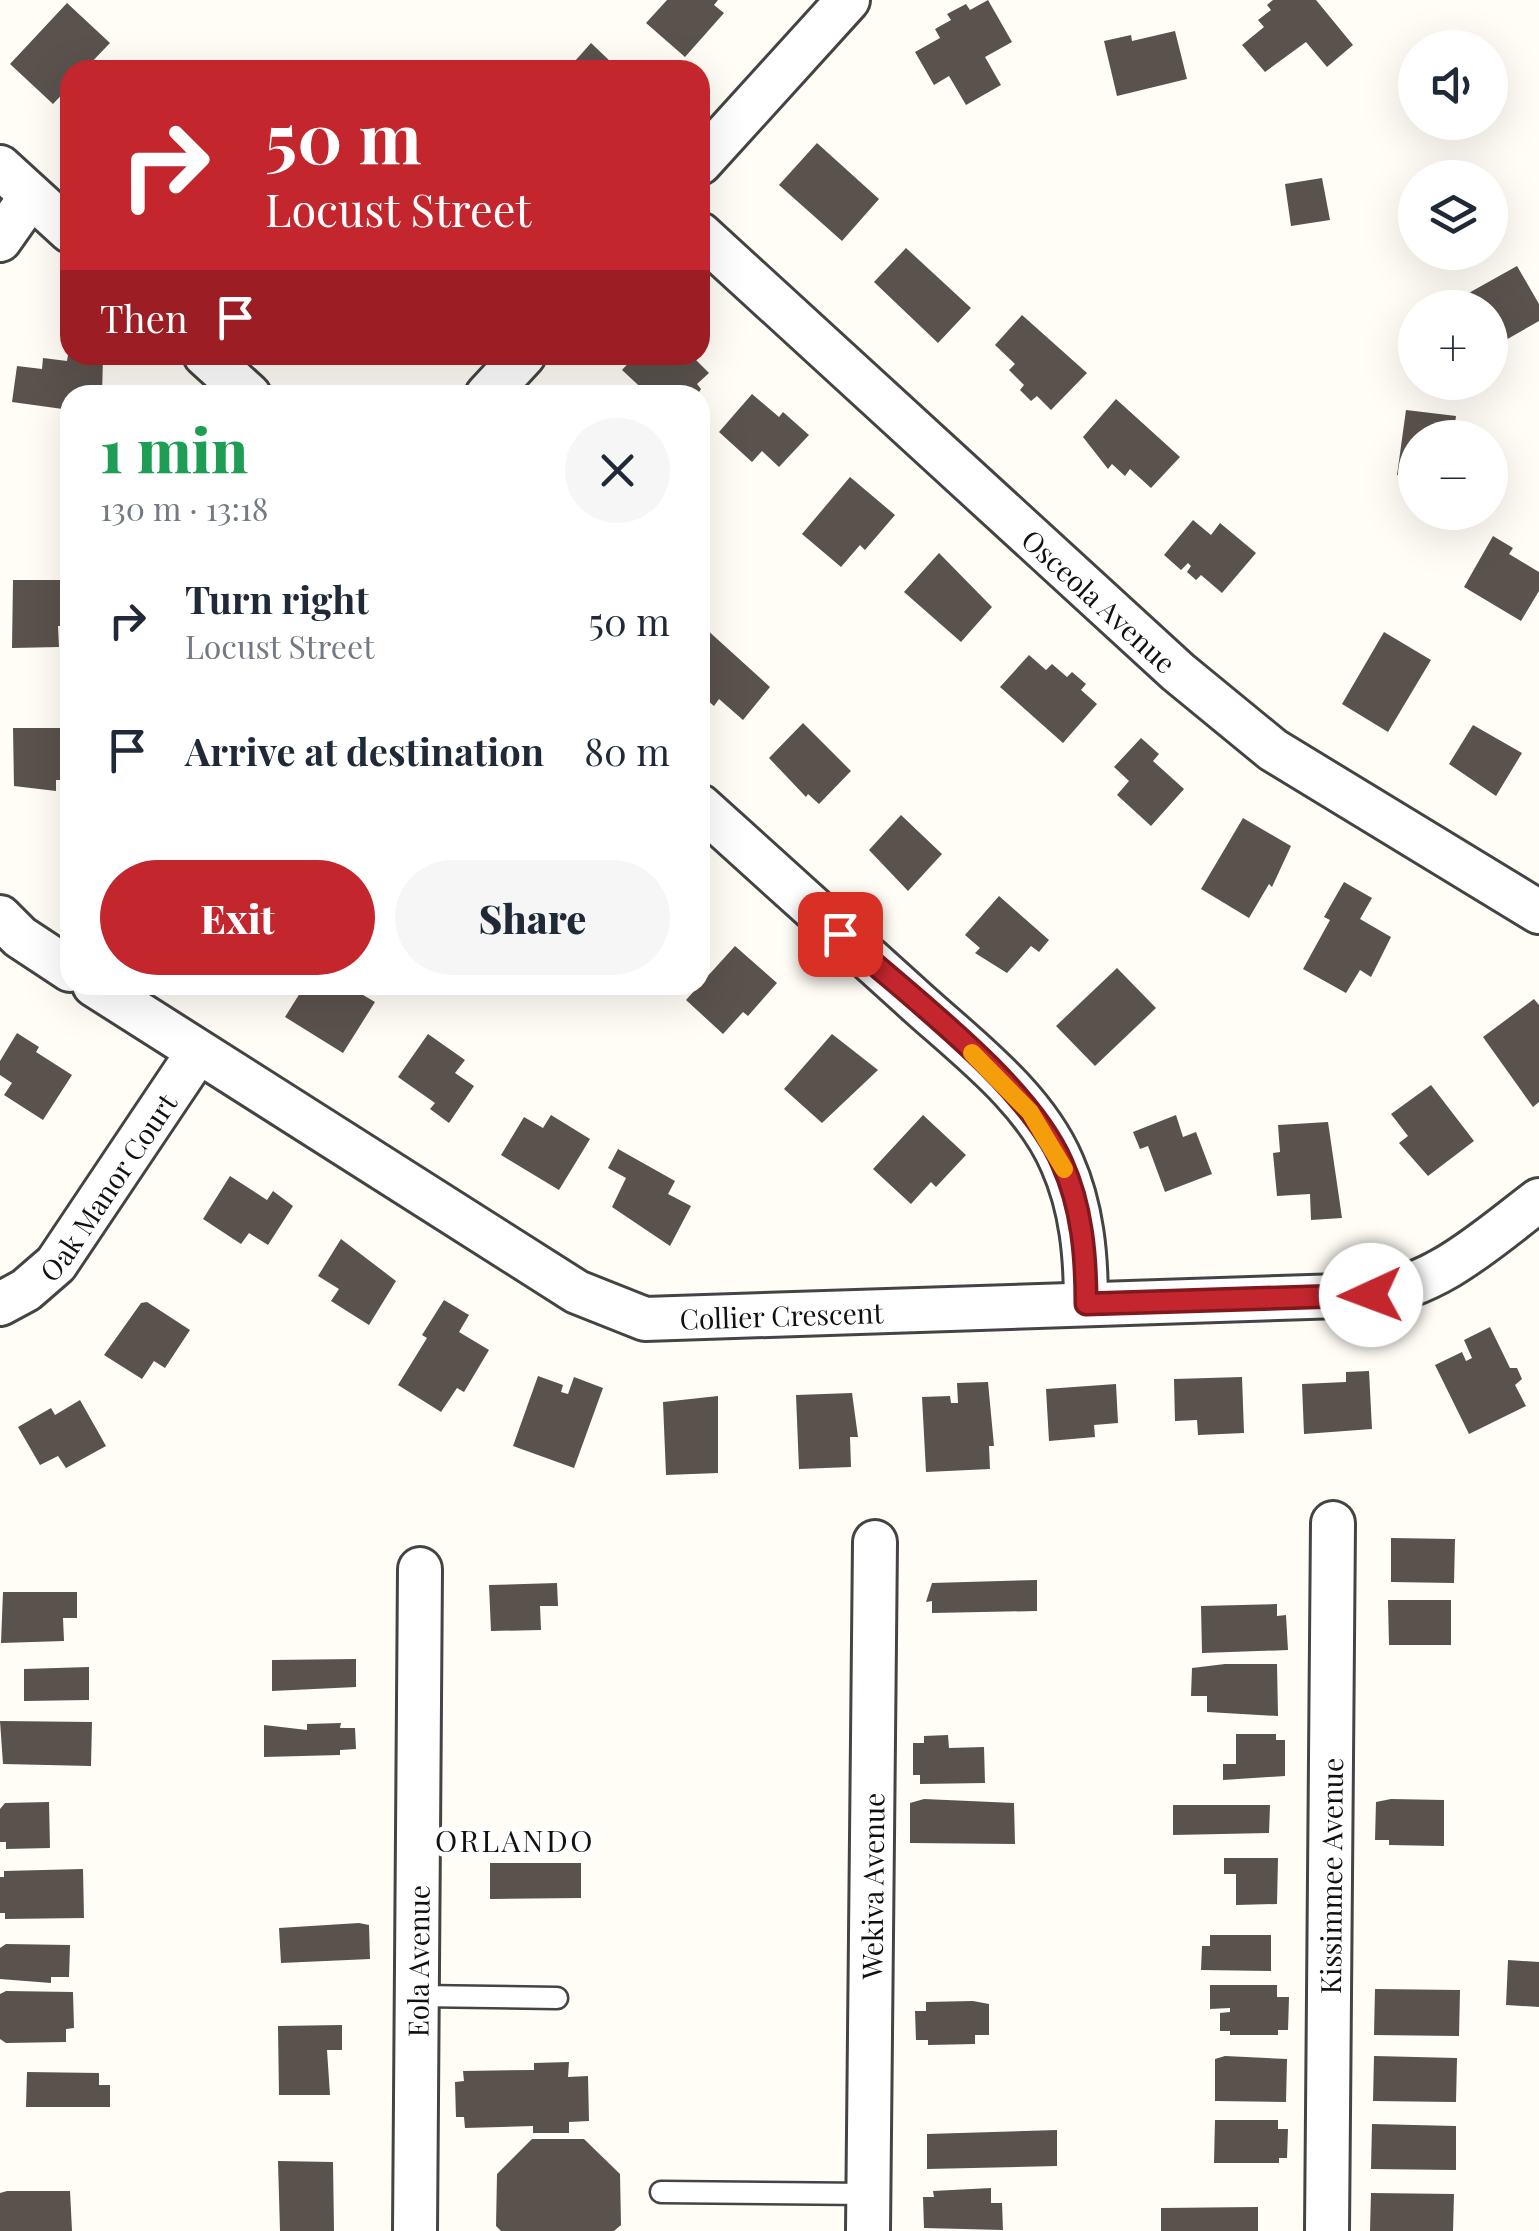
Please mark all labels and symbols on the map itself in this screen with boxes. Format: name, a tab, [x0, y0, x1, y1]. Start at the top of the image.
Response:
street label: Osceola Avenue	[1015, 520, 1184, 680]
pin	[798, 892, 883, 977]
street label: Oak Manor Court	[31, 1085, 185, 1289]
position arrow	[1319, 1243, 1423, 1347]
street label: Collier Crescent	[679, 1293, 885, 1336]
street label: Kissimmee Avenue	[1311, 1758, 1350, 1994]
street label: Wekiva Avenue	[852, 1792, 891, 1981]
district label: ORLANDO	[435, 1820, 595, 1860]
street label: Eola Avenue	[398, 1885, 436, 2037]

